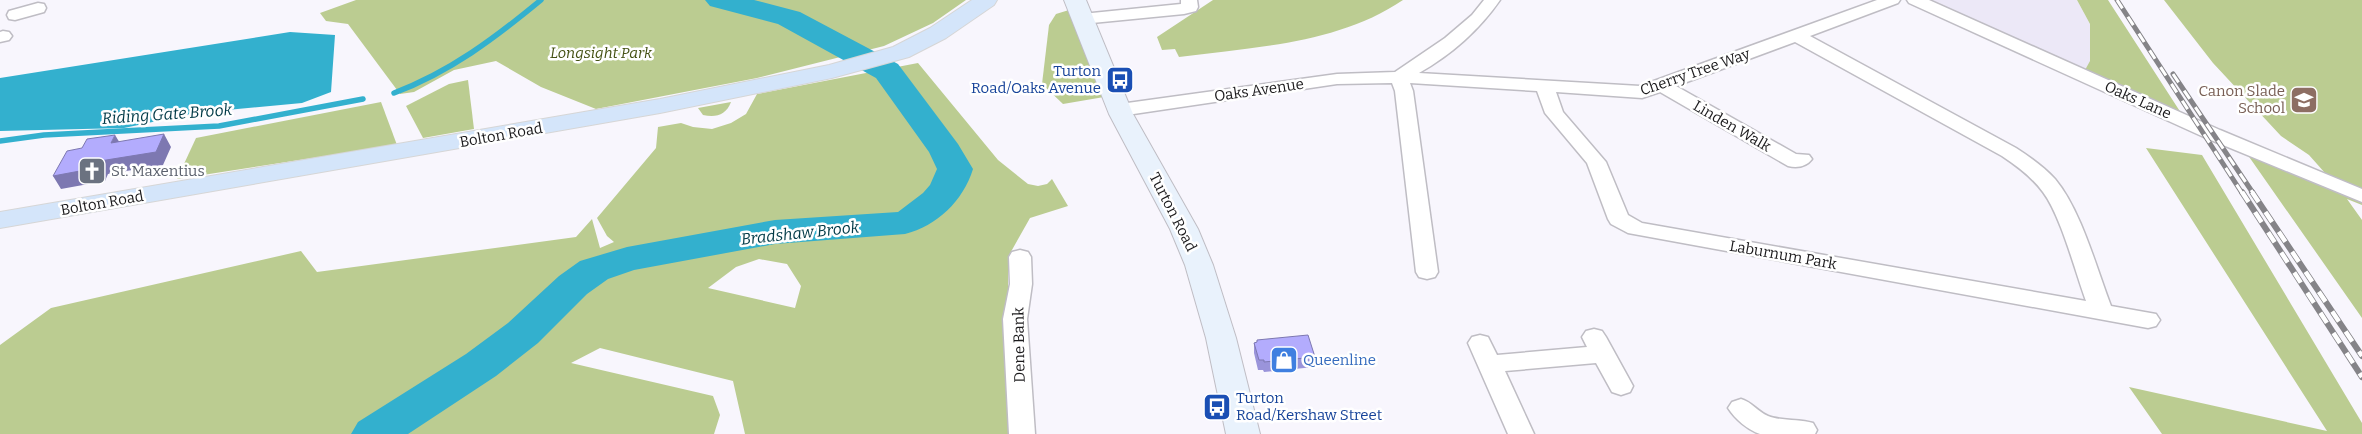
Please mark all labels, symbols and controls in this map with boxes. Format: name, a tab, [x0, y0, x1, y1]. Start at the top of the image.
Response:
park label: Longsight Park	[550, 44, 653, 62]
street label: Cherry Tree Way	[1638, 45, 1752, 99]
place label: Turton Road/Oaks Avenue	[971, 62, 1101, 97]
bus stop icon: Turton Road/Oaks Avenue	[1105, 65, 1135, 95]
street label: Oaks Avenue	[1213, 75, 1305, 105]
street label: Oaks Lane	[2102, 77, 2174, 123]
place label: Canon Slade School	[2198, 82, 2285, 117]
school or university icon: Canon Slade School	[2289, 85, 2319, 115]
street label: Linden Walk	[1690, 97, 1774, 156]
water label: Riding Gate Brook	[101, 100, 233, 128]
street label: Bolton Road	[458, 119, 544, 151]
church icon: St. Maxentius	[77, 156, 107, 186]
place label: St. Maxentius	[111, 162, 205, 180]
street label: Turton Road	[1145, 170, 1201, 255]
street label: Bolton Road	[59, 187, 145, 219]
water label: Bradshaw Brook	[740, 217, 860, 249]
street label: Laburnum Park	[1728, 237, 1838, 273]
street label: Dene Bank	[1009, 307, 1029, 383]
shop icon: Queenline	[1269, 345, 1299, 375]
place label: Queenline	[1303, 351, 1376, 369]
place label: Turton Road/Kershaw Street	[1236, 389, 1383, 424]
bus stop icon: Turton Road/Kershaw Street	[1202, 392, 1232, 422]

